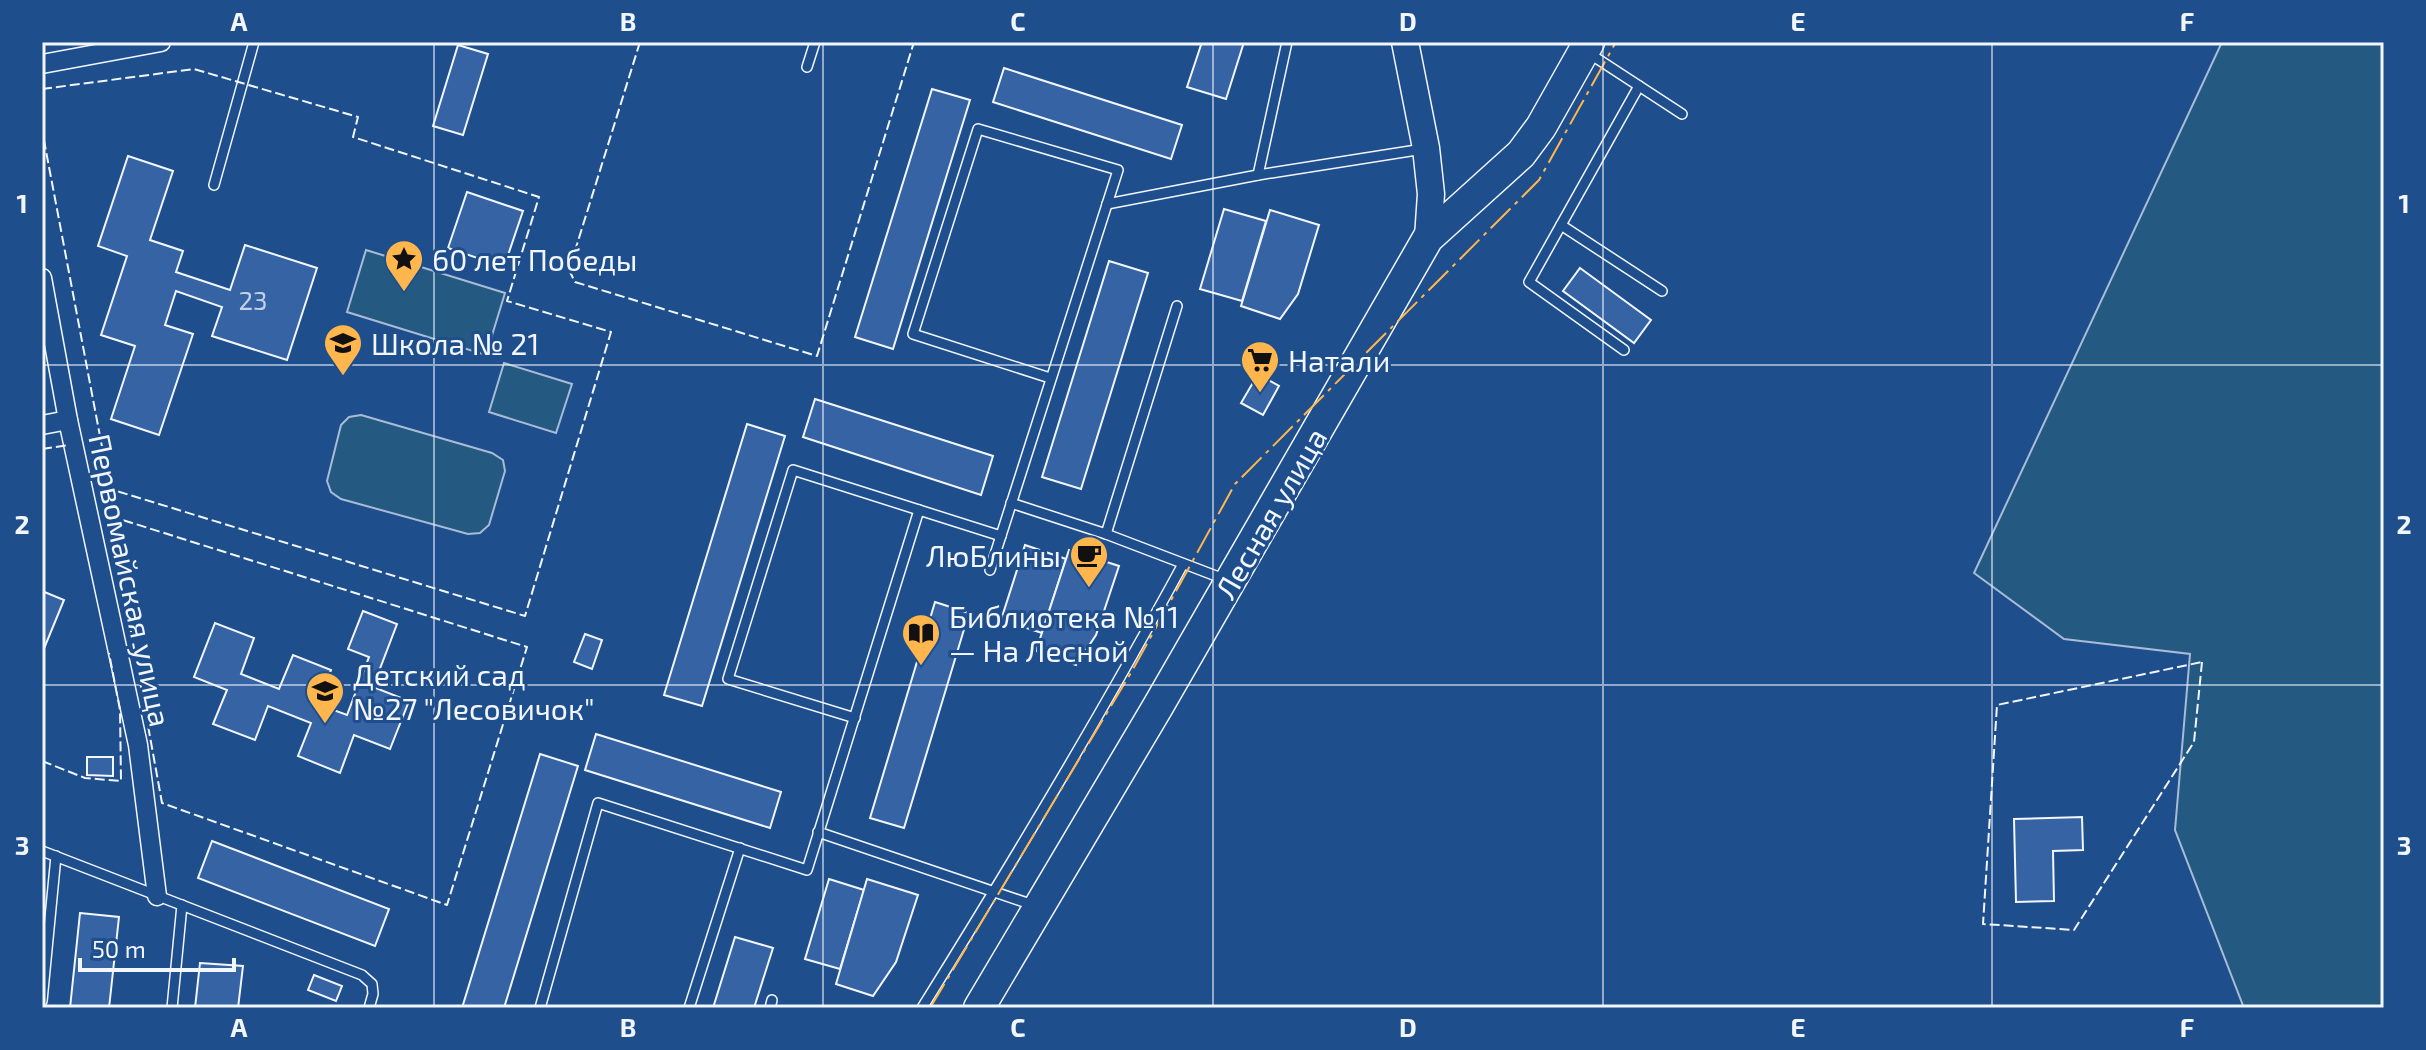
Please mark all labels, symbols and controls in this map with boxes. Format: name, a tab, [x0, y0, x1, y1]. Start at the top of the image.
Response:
text: A	[231, 5, 248, 36]
text: B	[620, 5, 636, 36]
text: C	[1010, 5, 1026, 36]
text: D	[1399, 5, 1417, 36]
text: E	[1790, 5, 1806, 36]
text: F	[2180, 5, 2194, 36]
text: 1	[16, 187, 28, 218]
text: 1	[2398, 187, 2410, 218]
place icon: 60 лет Победы	[383, 238, 425, 293]
place label: 60 лет Победы	[432, 241, 637, 277]
house number: 23	[238, 284, 268, 315]
school or university icon: Школа № 21	[322, 322, 364, 377]
place label: Школа № 21	[371, 325, 539, 361]
supermarket icon: Натали	[1239, 339, 1281, 394]
place label: Натали	[1288, 342, 1390, 378]
street label: Лесная улица	[1207, 421, 1334, 605]
street label: Первомайская улица	[81, 430, 180, 730]
text: 2	[14, 508, 30, 539]
text: 2	[2396, 508, 2412, 539]
cafe icon: ЛюБлины	[1068, 534, 1110, 589]
place label: ЛюБлины	[926, 537, 1061, 573]
place label: Библиотека №11 — На Лесной	[949, 598, 1179, 668]
library icon: Библиотека №11 — На Лесной	[900, 612, 942, 667]
place label: Детский сад №27 "Лесовичок"	[353, 656, 595, 726]
school or university icon: Детский сад №27 "Лесовичок"	[304, 670, 346, 725]
text: 3	[15, 829, 29, 860]
text: 3	[2397, 829, 2411, 860]
scale bar	[80, 922, 234, 972]
text: 50 m	[92, 934, 146, 963]
text: A	[231, 1011, 248, 1042]
text: B	[620, 1011, 636, 1042]
text: C	[1010, 1011, 1026, 1042]
text: D	[1399, 1011, 1417, 1042]
text: E	[1790, 1011, 1806, 1042]
text: F	[2180, 1011, 2194, 1042]

